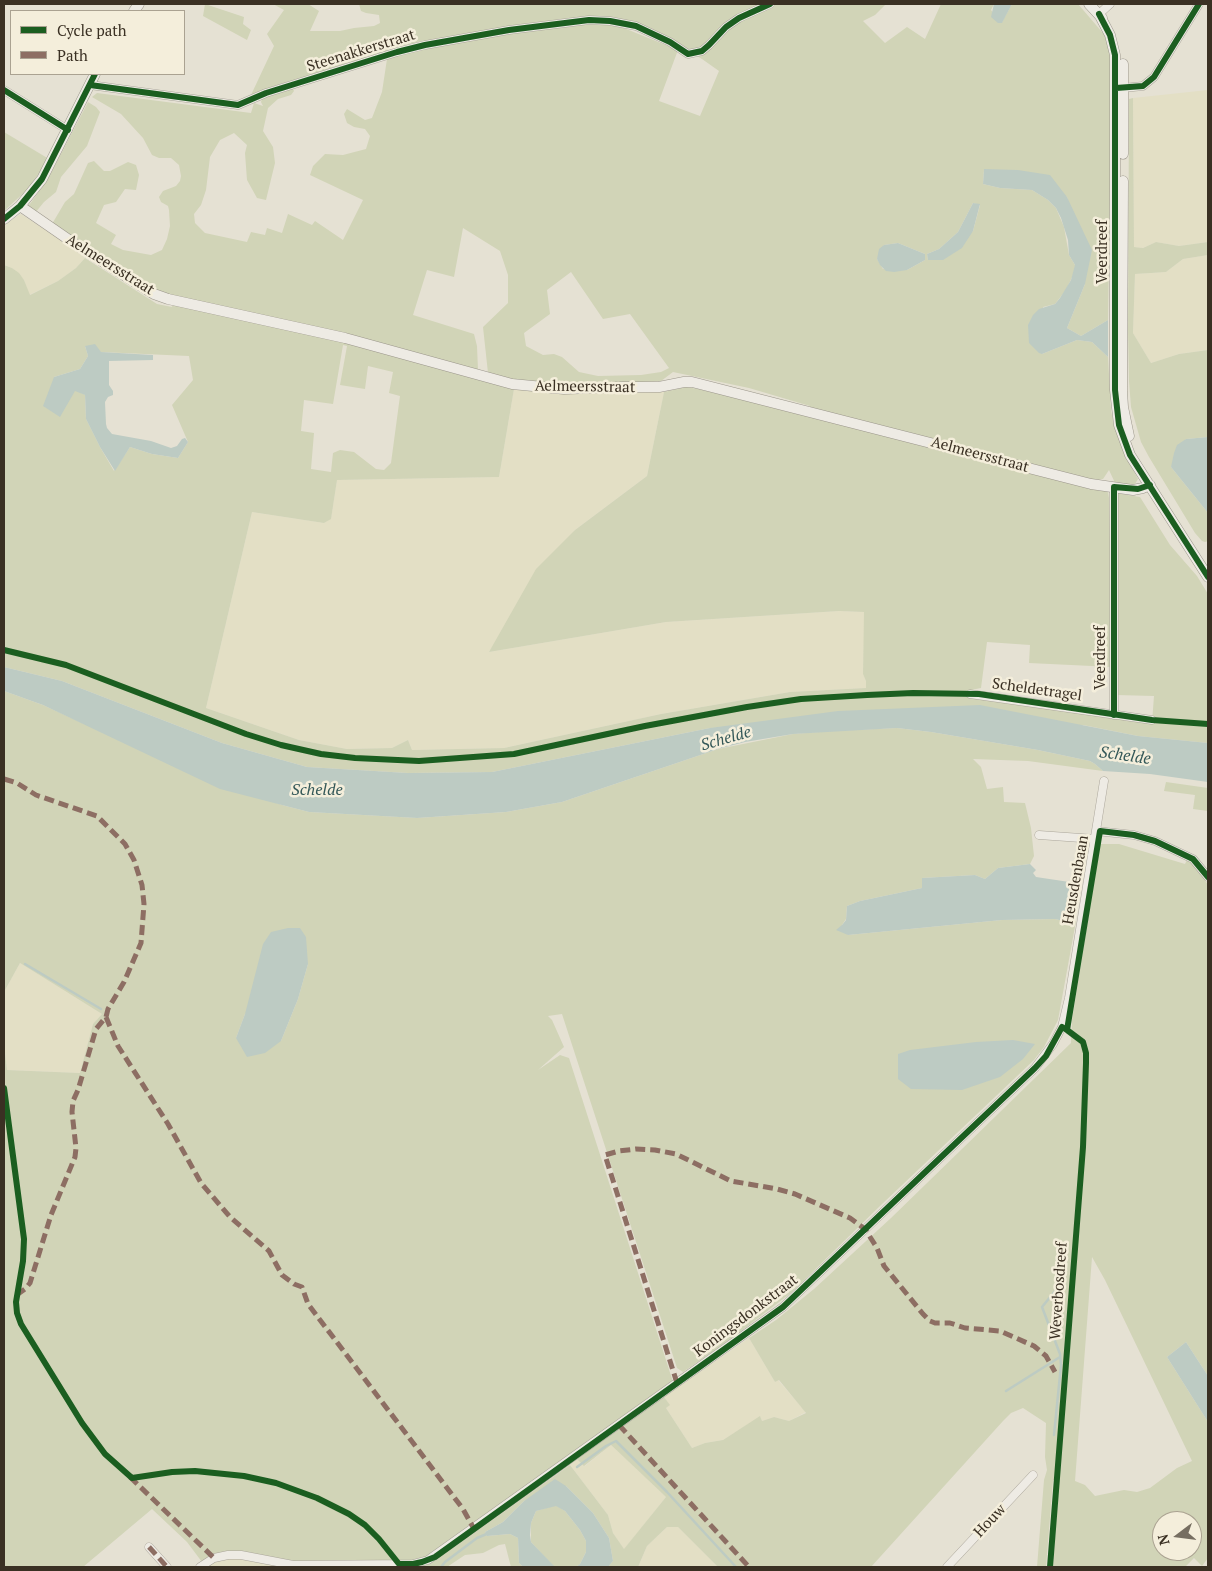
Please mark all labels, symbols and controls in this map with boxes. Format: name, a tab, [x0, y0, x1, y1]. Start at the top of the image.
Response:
legend	[10, 10, 185, 75]
text: Cycle path	[57, 20, 127, 40]
street label: Steenakkerstraat	[305, 26, 417, 76]
text: Path	[57, 45, 88, 65]
street label: Veerdreef	[1094, 220, 1112, 284]
street label: Aelmeersstraat	[63, 231, 157, 299]
street label: Aelmeersstraat	[535, 377, 635, 397]
street label: Aelmeersstraat	[929, 433, 1031, 477]
street label: Veerdreef	[1092, 626, 1110, 690]
street label: Scheldetragel	[991, 675, 1083, 705]
water label: Schelde	[699, 723, 753, 755]
water label: Schelde	[1098, 743, 1152, 769]
water label: Schelde	[291, 780, 343, 800]
street label: Heusdenbaan	[1059, 834, 1093, 926]
street label: Weverbosdreef	[1047, 1241, 1071, 1341]
street label: Koningsdonkstraat	[690, 1271, 802, 1361]
street label: Houw	[970, 1501, 1010, 1541]
north arrow	[1152, 1511, 1202, 1561]
text: N	[1152, 1532, 1174, 1547]

